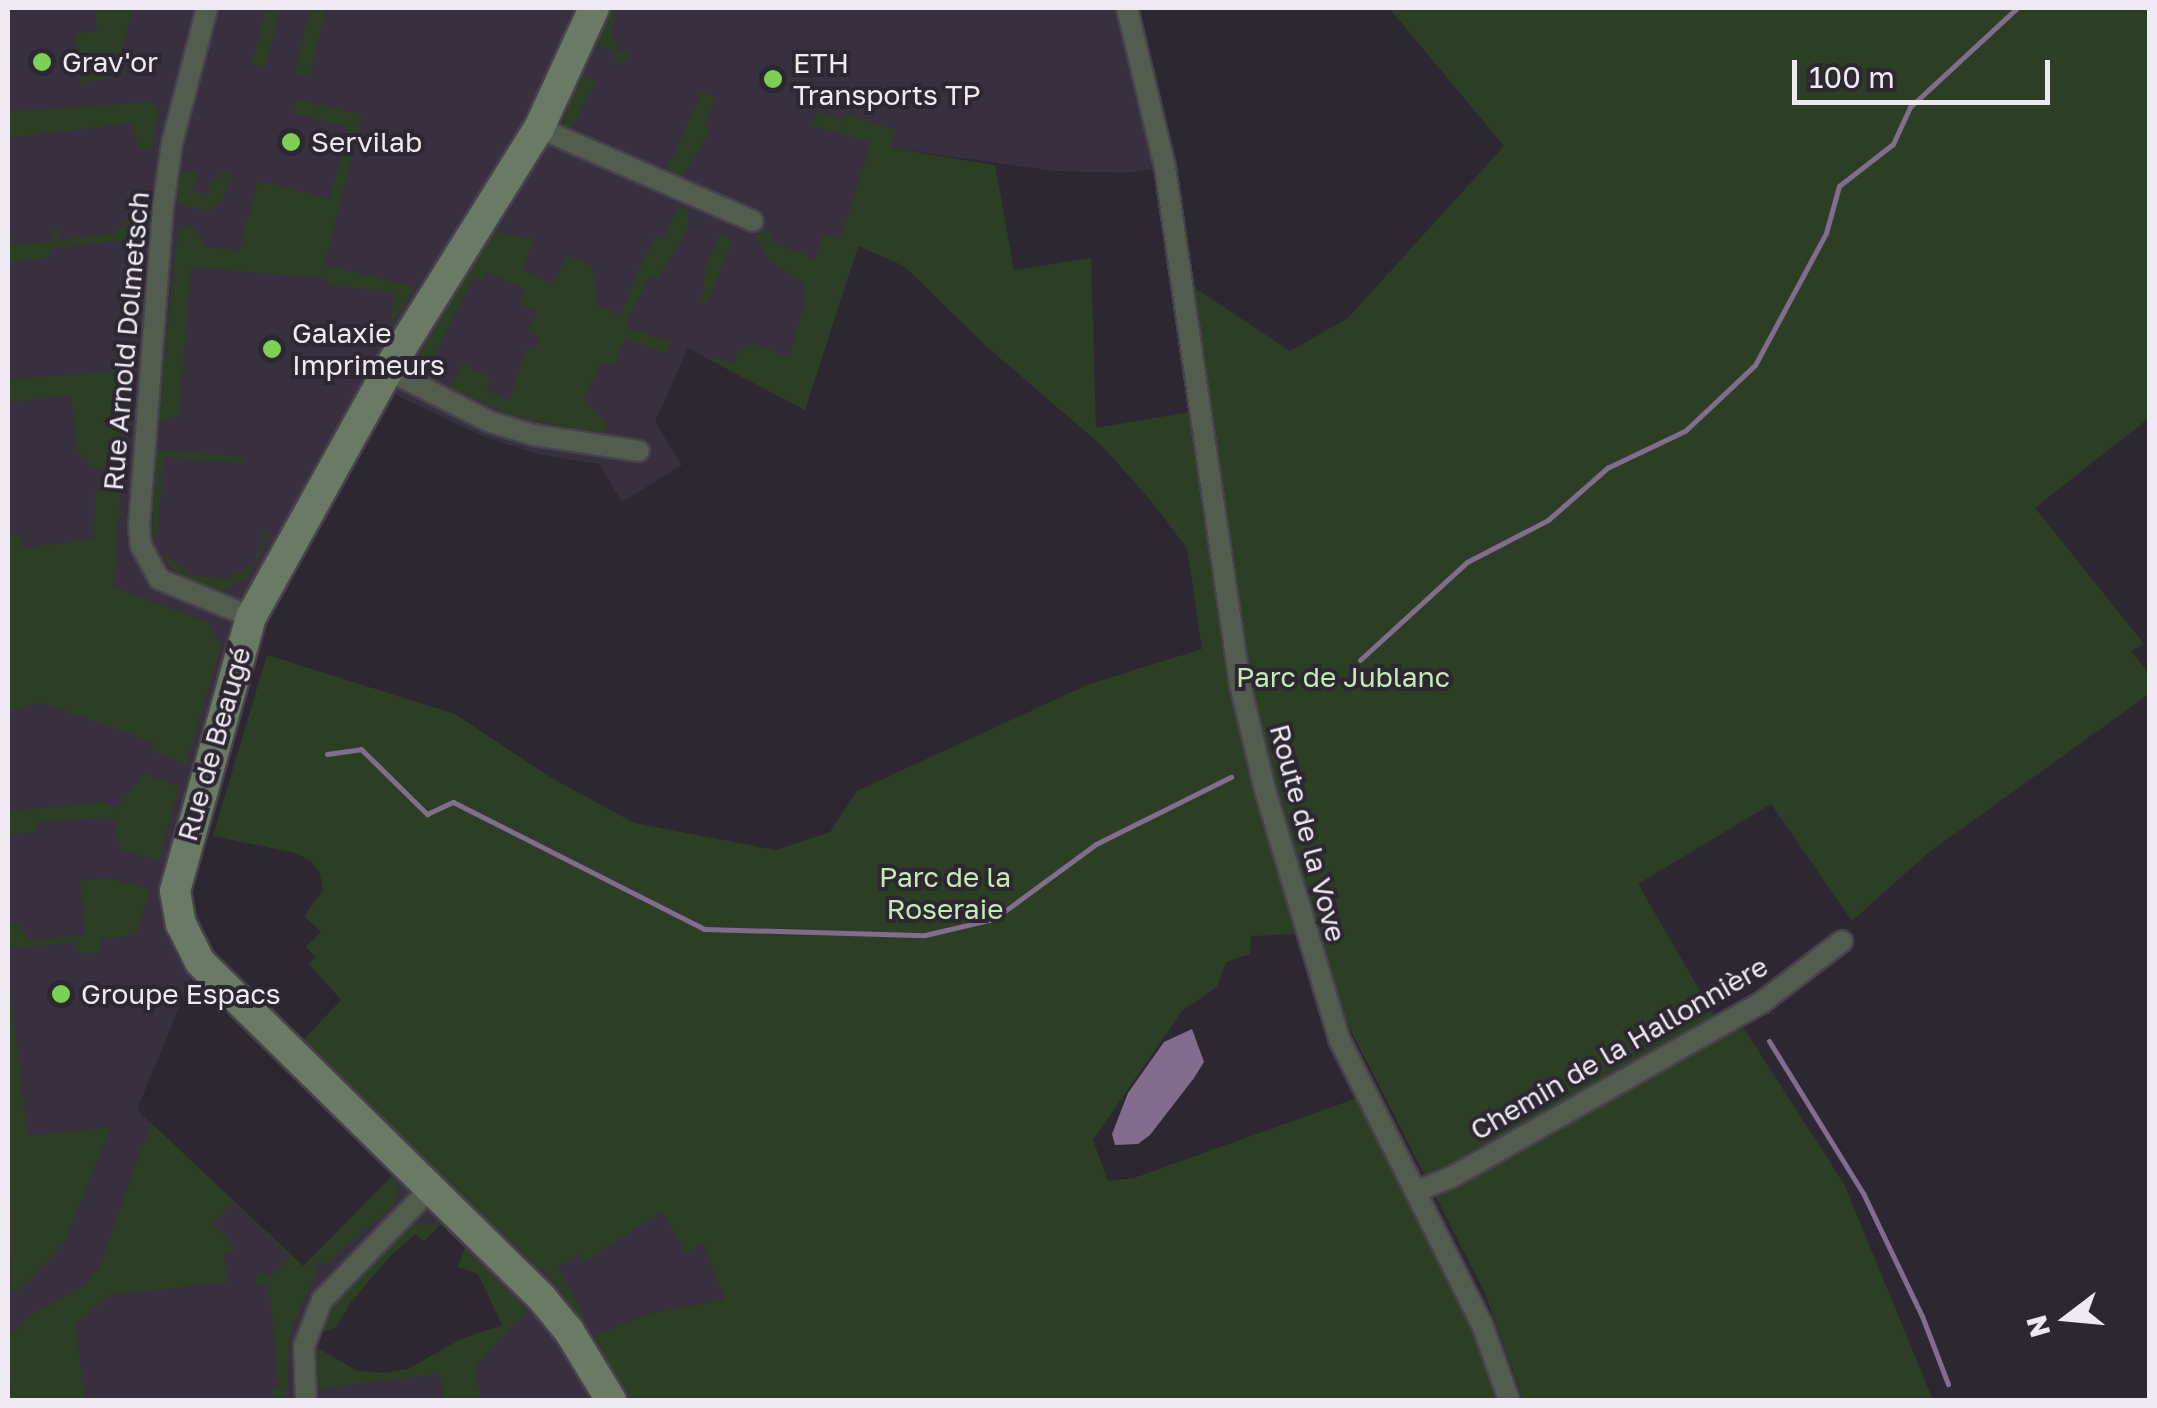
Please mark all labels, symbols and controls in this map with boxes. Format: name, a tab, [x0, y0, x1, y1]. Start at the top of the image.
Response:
scale bar	[1797, 40, 2054, 102]
place label: Grav'or	[62, 45, 158, 79]
place label: ETH Transports TP	[793, 46, 981, 112]
marker: Grav'or	[31, 51, 53, 73]
text: 100 m	[1809, 59, 1895, 95]
marker: ETH Transports TP	[762, 68, 784, 90]
place label: Servilab	[311, 125, 422, 159]
marker: Servilab	[280, 131, 302, 153]
street label: Rue Arnold Dolmetsch	[96, 190, 156, 492]
place label: Galaxie Imprimeurs	[292, 316, 445, 382]
marker: Galaxie Imprimeurs	[261, 338, 283, 360]
street label: Rue de Beaugé	[170, 643, 258, 845]
park label: Parc de Jublanc	[1236, 660, 1450, 694]
street label: Route de la Vove	[1263, 721, 1353, 945]
park label: Parc de la Roseraie	[879, 860, 1011, 926]
street label: Chemin de la Hallonnière	[1464, 949, 1774, 1147]
place label: Groupe Espacs	[81, 977, 281, 1011]
marker: Groupe Espacs	[50, 983, 72, 1005]
north arrow	[2017, 1268, 2117, 1368]
text: N	[2019, 1312, 2056, 1341]

